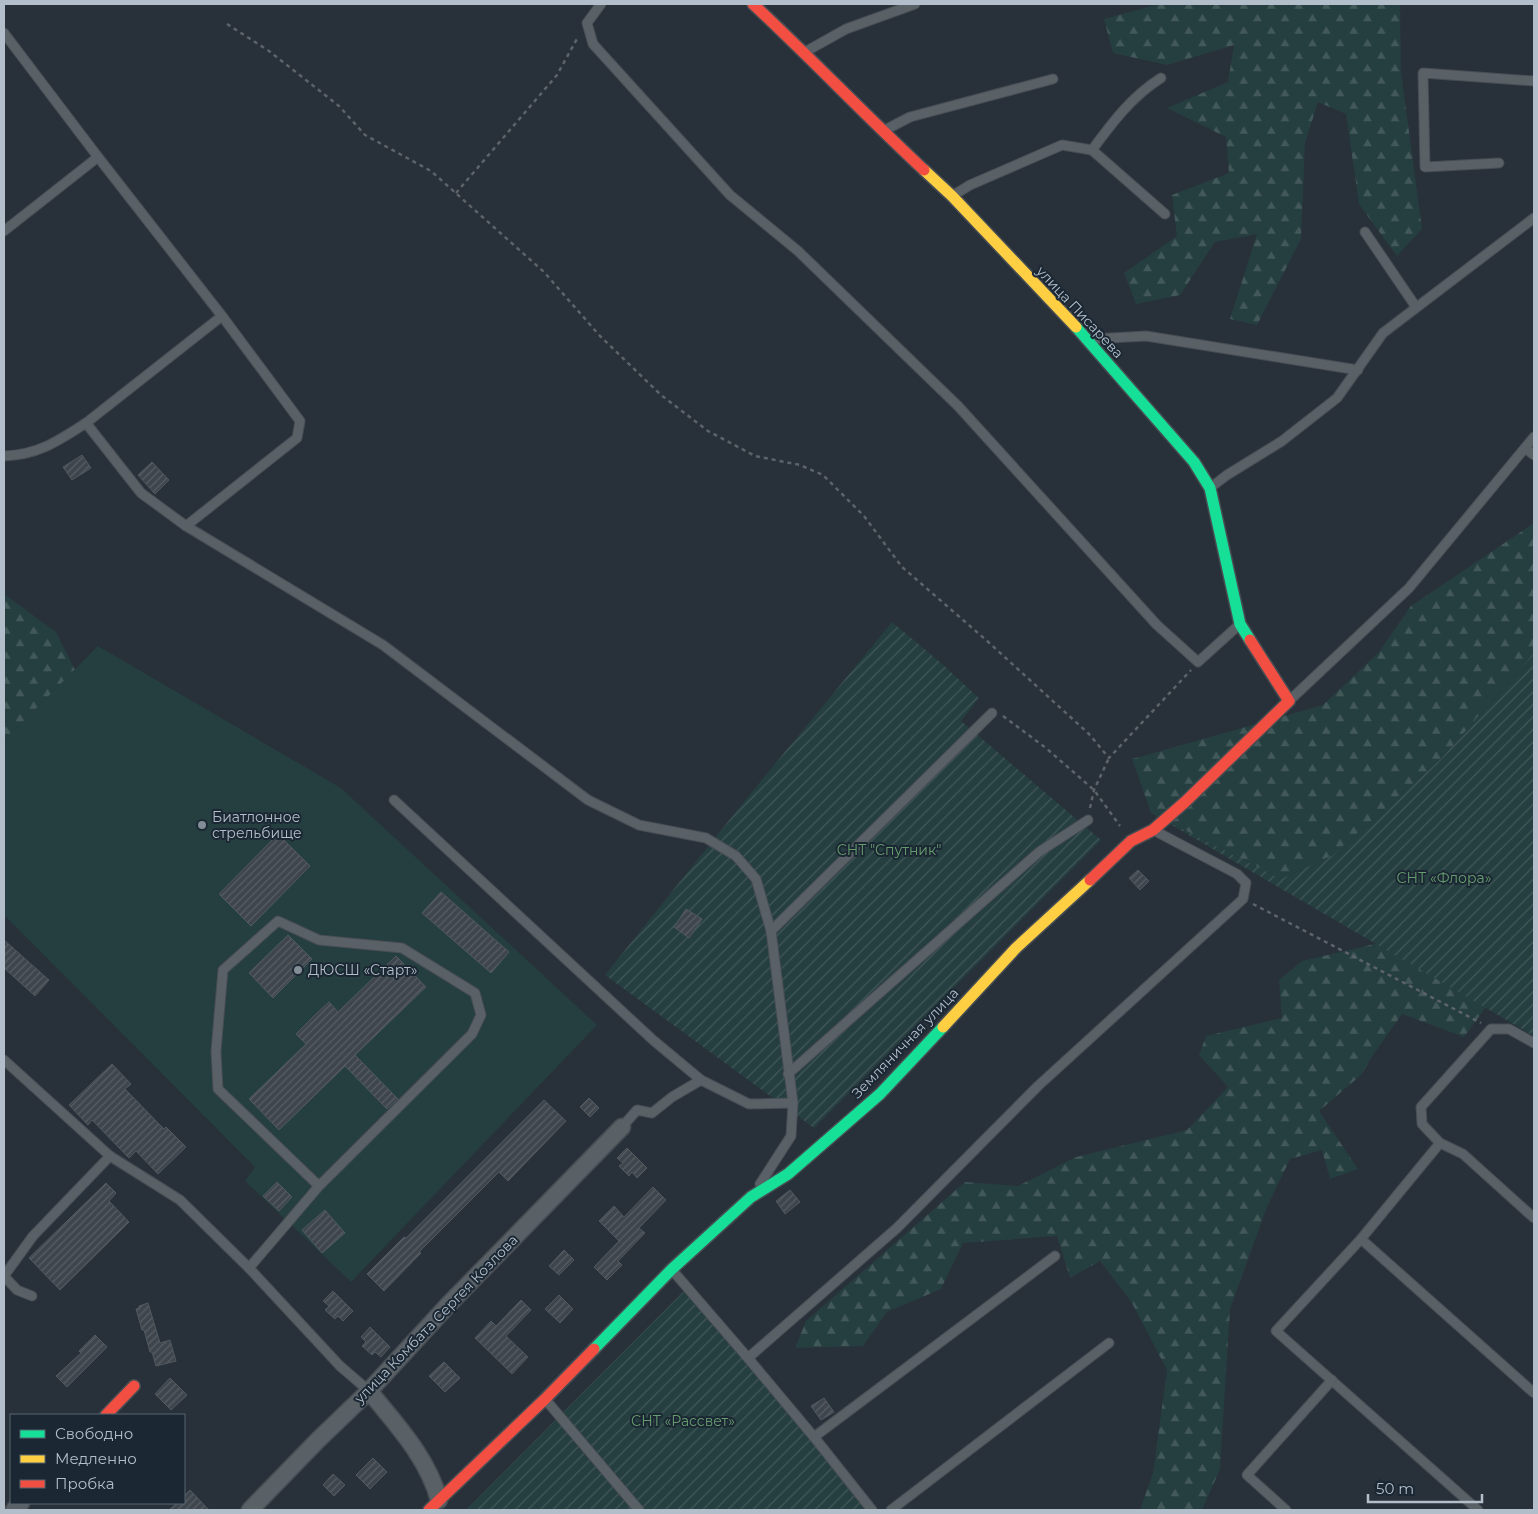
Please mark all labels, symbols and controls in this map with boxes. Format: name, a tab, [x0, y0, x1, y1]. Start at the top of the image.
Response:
street label: улица Писарева	[1032, 261, 1127, 362]
place label: Биатлонное стрельбище	[212, 808, 302, 842]
marker: Биатлонное стрельбище	[196, 819, 208, 831]
park label: СНТ "Спутник"	[837, 841, 941, 859]
park label: СНТ «Флора»	[1397, 869, 1491, 887]
place label: ДЮСШ «Старт»	[308, 961, 417, 979]
marker: ДЮСШ «Старт»	[292, 964, 304, 976]
street label: Земляничная улица	[848, 984, 962, 1102]
street label: улица Комбата Сергея Козлова	[350, 1231, 522, 1408]
park label: СНТ «Рассвет»	[631, 1412, 735, 1430]
legend	[10, 1414, 185, 1504]
text: Свободно	[55, 1424, 133, 1443]
text: Медленно	[55, 1449, 137, 1468]
scale bar	[1368, 1472, 1482, 1504]
text: Пробка	[55, 1474, 114, 1493]
text: 50 m	[1376, 1479, 1414, 1498]

